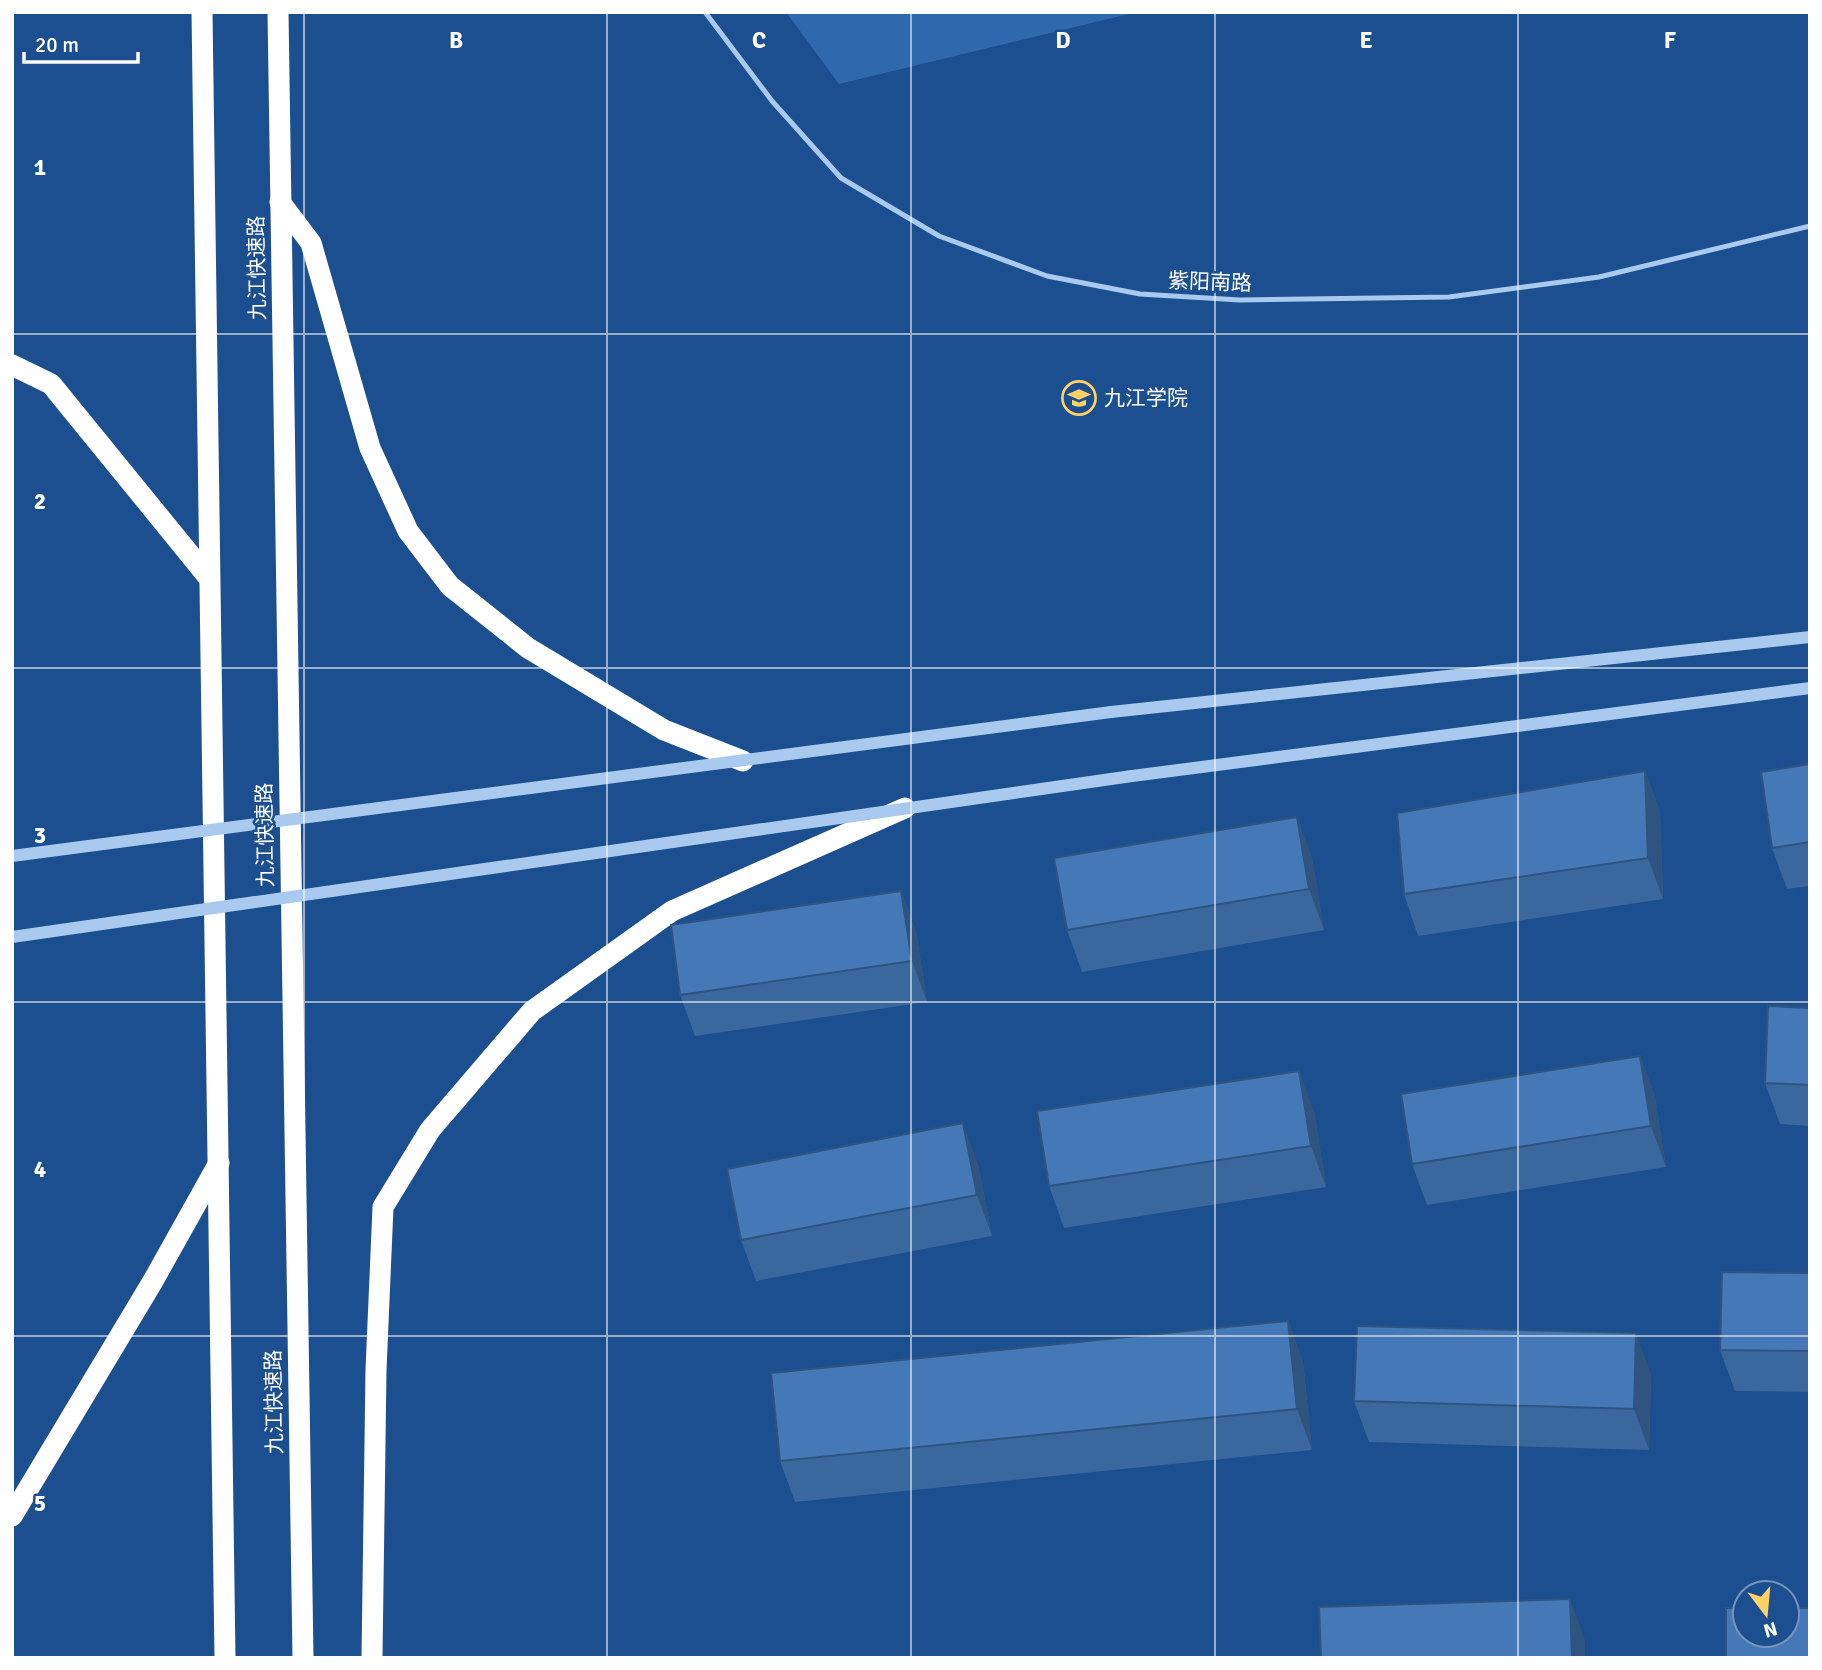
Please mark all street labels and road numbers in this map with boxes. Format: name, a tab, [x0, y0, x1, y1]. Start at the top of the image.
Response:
street label: 九江快速路	[243, 215, 271, 321]
street label: 紫阳南路	[1168, 268, 1252, 296]
street label: 九江快速路	[251, 782, 279, 888]
street label: 九江快速路	[260, 1349, 288, 1455]

